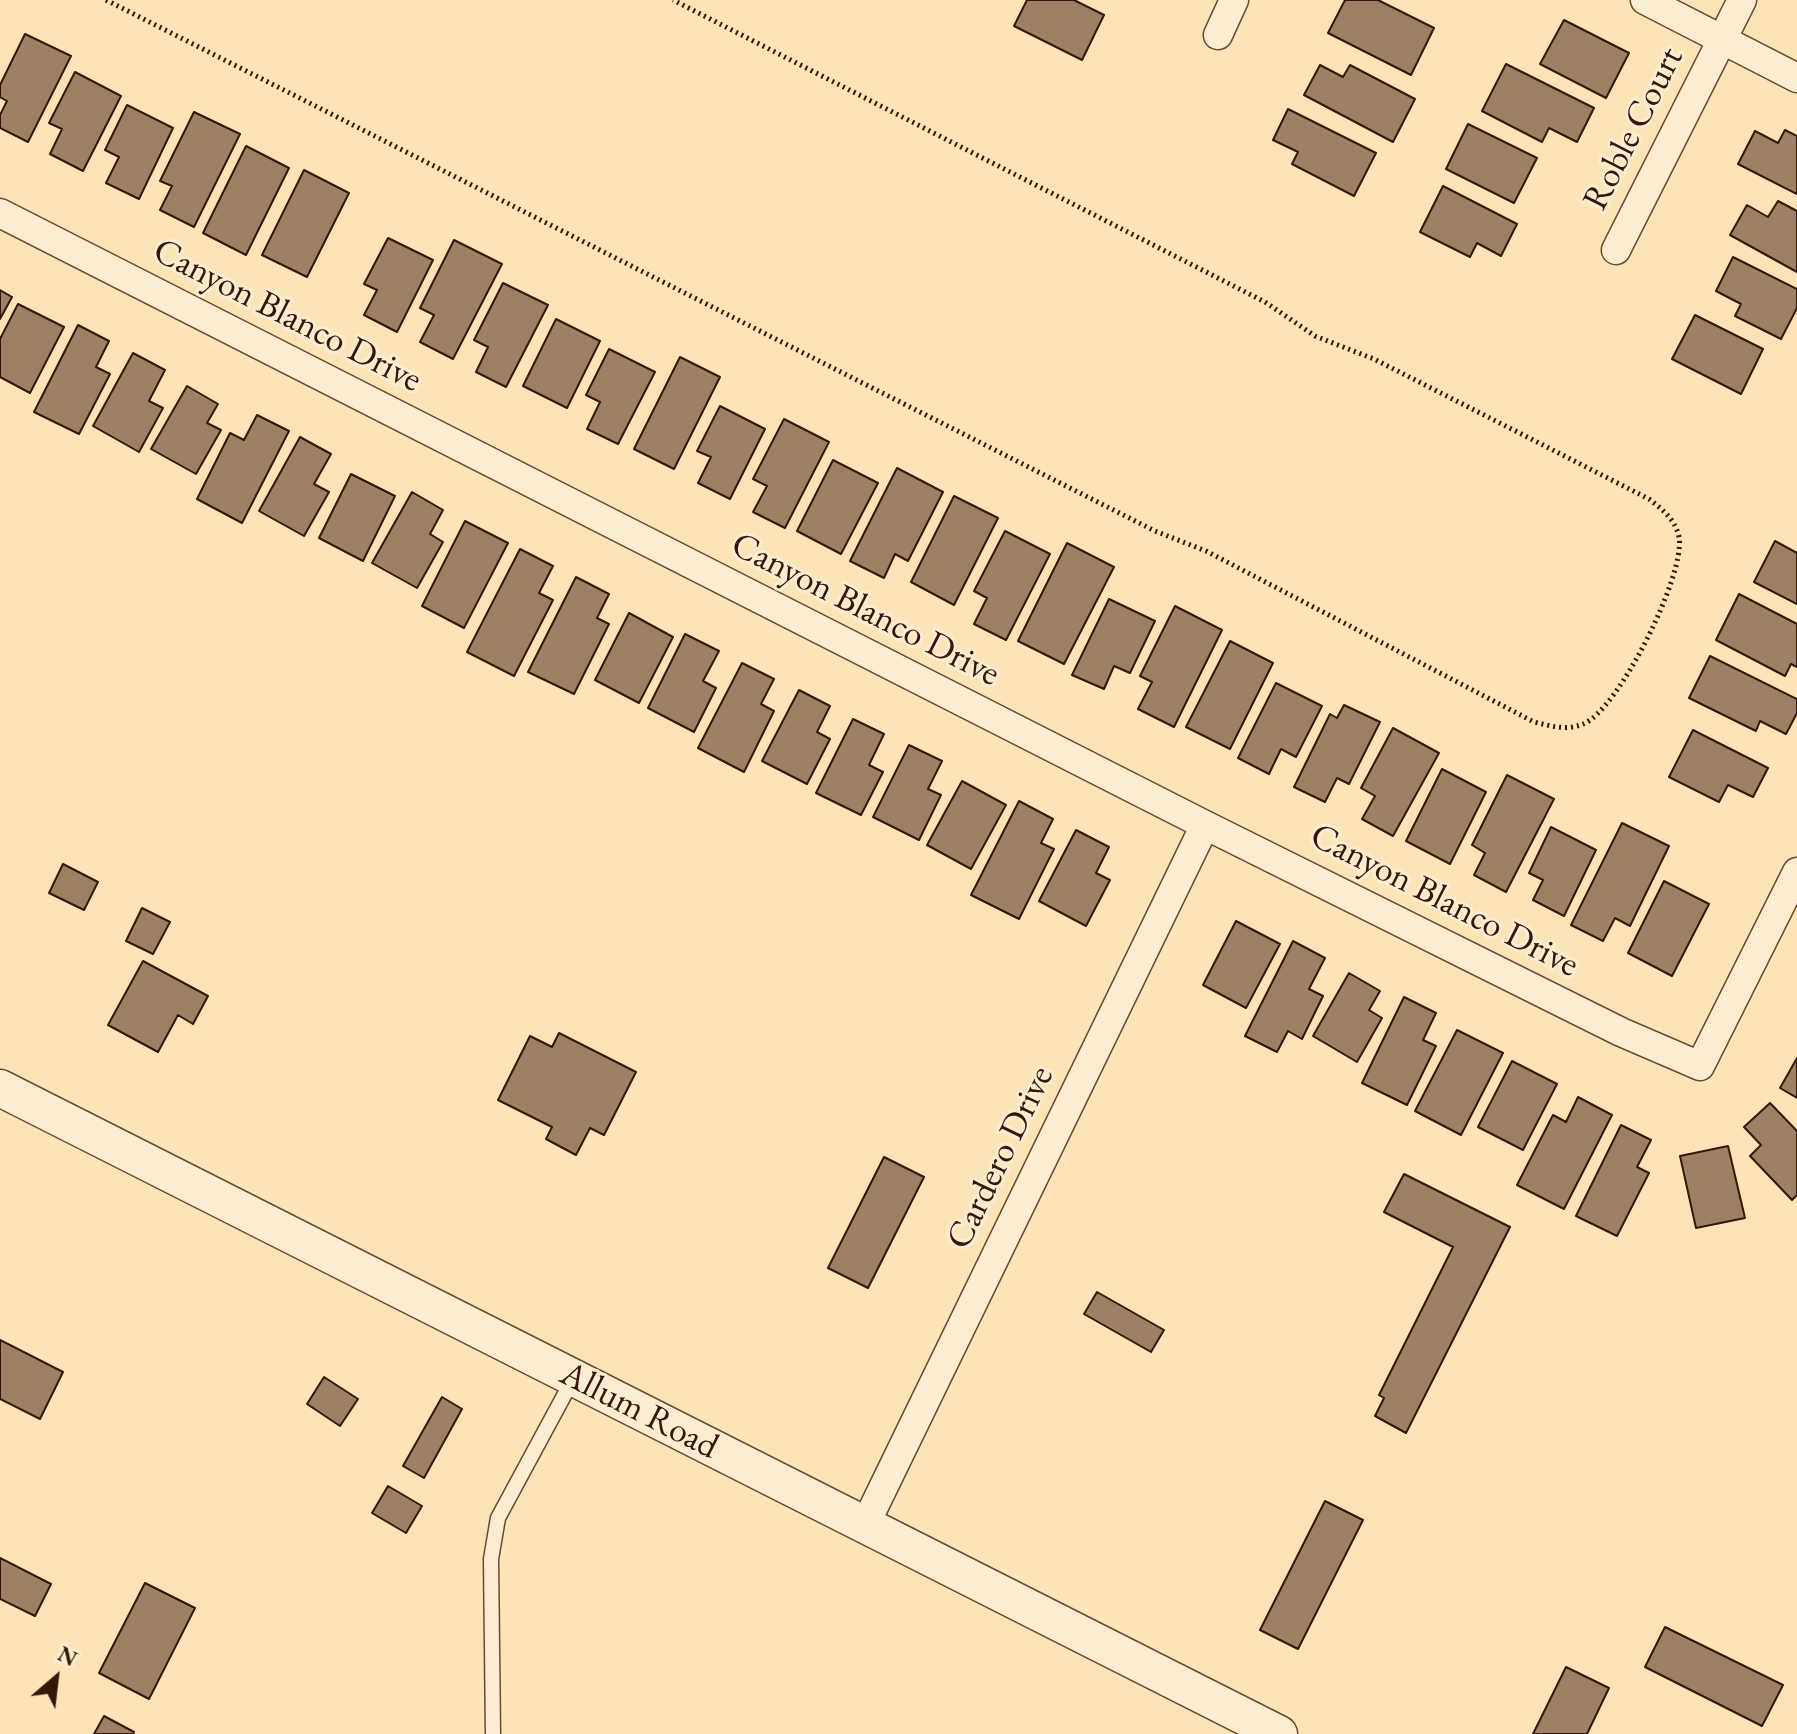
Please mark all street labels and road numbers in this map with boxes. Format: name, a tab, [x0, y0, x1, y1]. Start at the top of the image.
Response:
street label: Roble Court	[1575, 40, 1693, 218]
street label: Canyon Blanco Drive	[146, 230, 428, 402]
street label: Canyon Blanco Drive	[724, 524, 1006, 696]
street label: Canyon Blanco Drive	[1303, 815, 1585, 987]
street label: Cardero Drive	[938, 1059, 1064, 1257]
street label: Allum Road	[553, 1353, 725, 1469]

